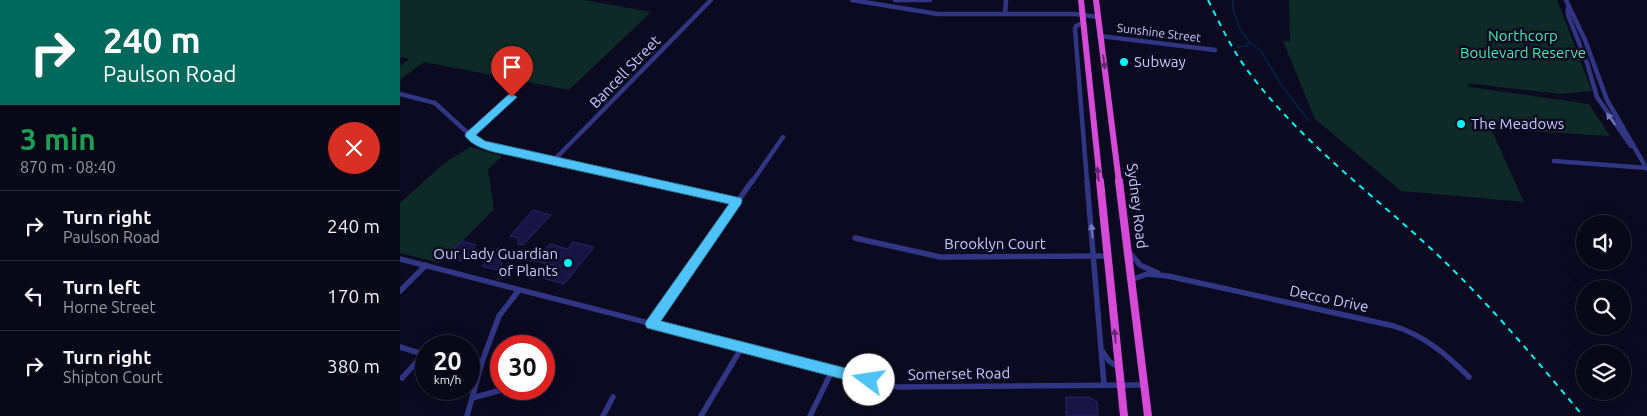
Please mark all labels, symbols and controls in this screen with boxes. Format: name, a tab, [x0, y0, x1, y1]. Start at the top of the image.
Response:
icon: right	[20, 20, 85, 85]
text: 240 m	[103, 20, 201, 60]
street label: Sunshine Street	[1116, 21, 1202, 44]
park label: Northcorp Boulevard Reserve	[1460, 27, 1586, 61]
street label: Bancell Street	[586, 32, 664, 111]
pin	[491, 46, 533, 97]
icon: arrive	[498, 53, 526, 81]
place label: Subway	[1134, 53, 1186, 70]
one-way arrow	[1100, 55, 1108, 71]
marker: Subway	[1118, 56, 1130, 68]
text: Paulson Road	[103, 61, 236, 86]
one-way arrow	[1606, 112, 1616, 126]
place label: The Meadows	[1471, 115, 1564, 132]
marker: The Meadows	[1455, 118, 1467, 130]
text: 3 min	[20, 122, 96, 156]
button: close	[328, 122, 380, 174]
text: 870 m · 08:40	[20, 158, 116, 176]
street label: Sydney Road	[1124, 162, 1151, 250]
one-way arrow	[1094, 166, 1102, 182]
text: Turn right	[63, 206, 151, 228]
icon: right	[20, 212, 48, 240]
text: 240 m	[327, 215, 380, 237]
map controls	[1576, 215, 1631, 400]
button: sound	[1576, 215, 1631, 270]
one-way arrow	[1088, 223, 1096, 239]
text: Paulson Road	[63, 228, 160, 246]
street label: Brooklyn Court	[944, 235, 1046, 252]
place label: Our Lady Guardian of Plants	[433, 245, 558, 279]
marker: Our Lady Guardian of Plants	[562, 257, 574, 269]
text: Turn left	[63, 276, 141, 298]
button: search	[1576, 280, 1631, 335]
icon: left	[20, 282, 48, 310]
street label: Decco Drive	[1288, 282, 1370, 315]
text: 170 m	[327, 285, 380, 307]
text: Horne Street	[63, 298, 156, 316]
one-way arrow	[1111, 328, 1119, 344]
speed limit sign: 30	[490, 335, 555, 400]
button: layers	[1576, 345, 1631, 400]
text: Turn right	[63, 346, 151, 368]
text: 20	[433, 347, 462, 375]
icon: right	[20, 352, 48, 380]
position arrow	[842, 353, 894, 405]
text: 380 m	[327, 355, 380, 377]
street label: Somerset Road	[908, 364, 1010, 383]
text: Shipton Court	[63, 368, 163, 386]
text: km/h	[434, 373, 461, 386]

